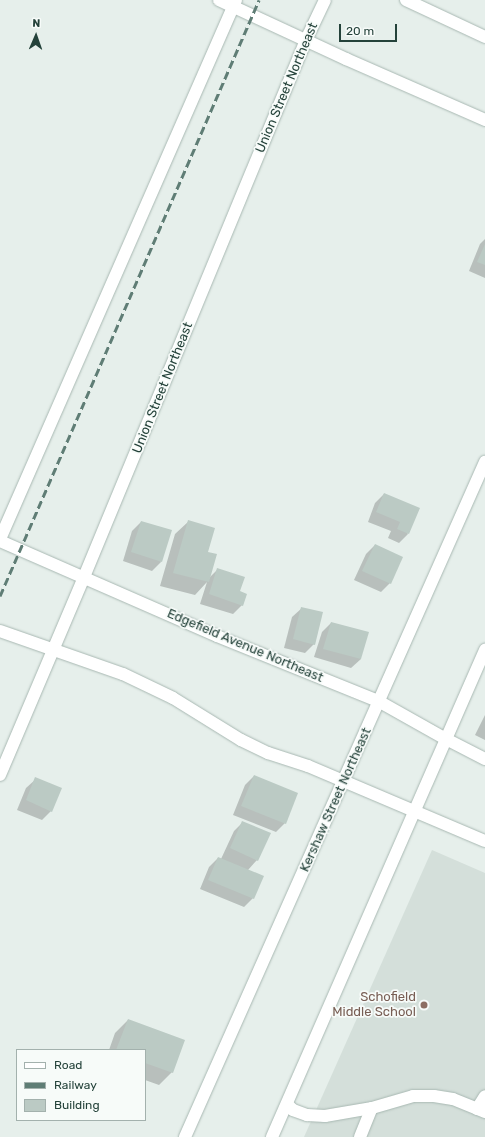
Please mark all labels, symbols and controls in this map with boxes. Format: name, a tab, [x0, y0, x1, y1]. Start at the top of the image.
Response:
north arrow	[16, 16, 56, 56]
scale bar	[341, 16, 399, 42]
text: N	[32, 17, 41, 30]
street label: Union Street Northeast	[252, 21, 322, 155]
text: 20 m	[346, 24, 374, 38]
street label: Union Street Northeast	[130, 320, 196, 456]
street label: Edgefield Avenue Northeast	[164, 606, 326, 686]
street label: Kershaw Street Northeast	[297, 725, 375, 875]
place label: Schofield Middle School	[332, 990, 416, 1021]
marker: Schofield Middle School	[419, 1000, 429, 1010]
legend	[16, 1049, 146, 1121]
text: Road	[54, 1058, 82, 1072]
text: Railway	[54, 1078, 97, 1092]
text: Building	[54, 1098, 100, 1112]

